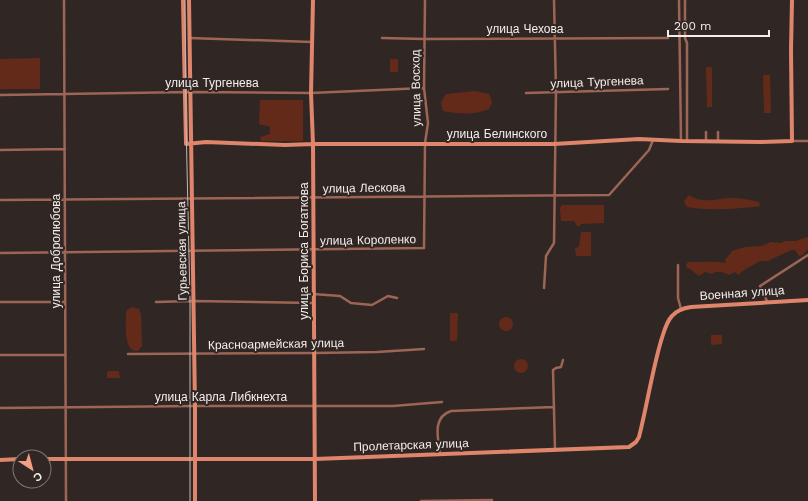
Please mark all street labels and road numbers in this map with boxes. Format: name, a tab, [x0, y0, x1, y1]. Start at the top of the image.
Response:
street label: улица Чехова	[487, 22, 564, 36]
street label: улица Восход	[408, 49, 424, 127]
street label: улица Тургенева	[550, 73, 644, 91]
street label: улица Тургенева	[165, 76, 259, 90]
street label: улица Белинского	[447, 127, 548, 141]
street label: улица Лескова	[323, 180, 406, 196]
street label: улица Бориса Богаткова	[297, 182, 311, 320]
street label: улица Добролюбова	[49, 193, 63, 308]
street label: Гурьевская улица	[174, 201, 190, 301]
street label: улица Короленко	[320, 232, 417, 248]
street label: Военная улица	[699, 283, 785, 303]
street label: Красноармейская улица	[208, 336, 345, 352]
street label: улица Карла Либкнехта	[155, 390, 288, 404]
street label: Пролетарская улица	[353, 436, 469, 454]

